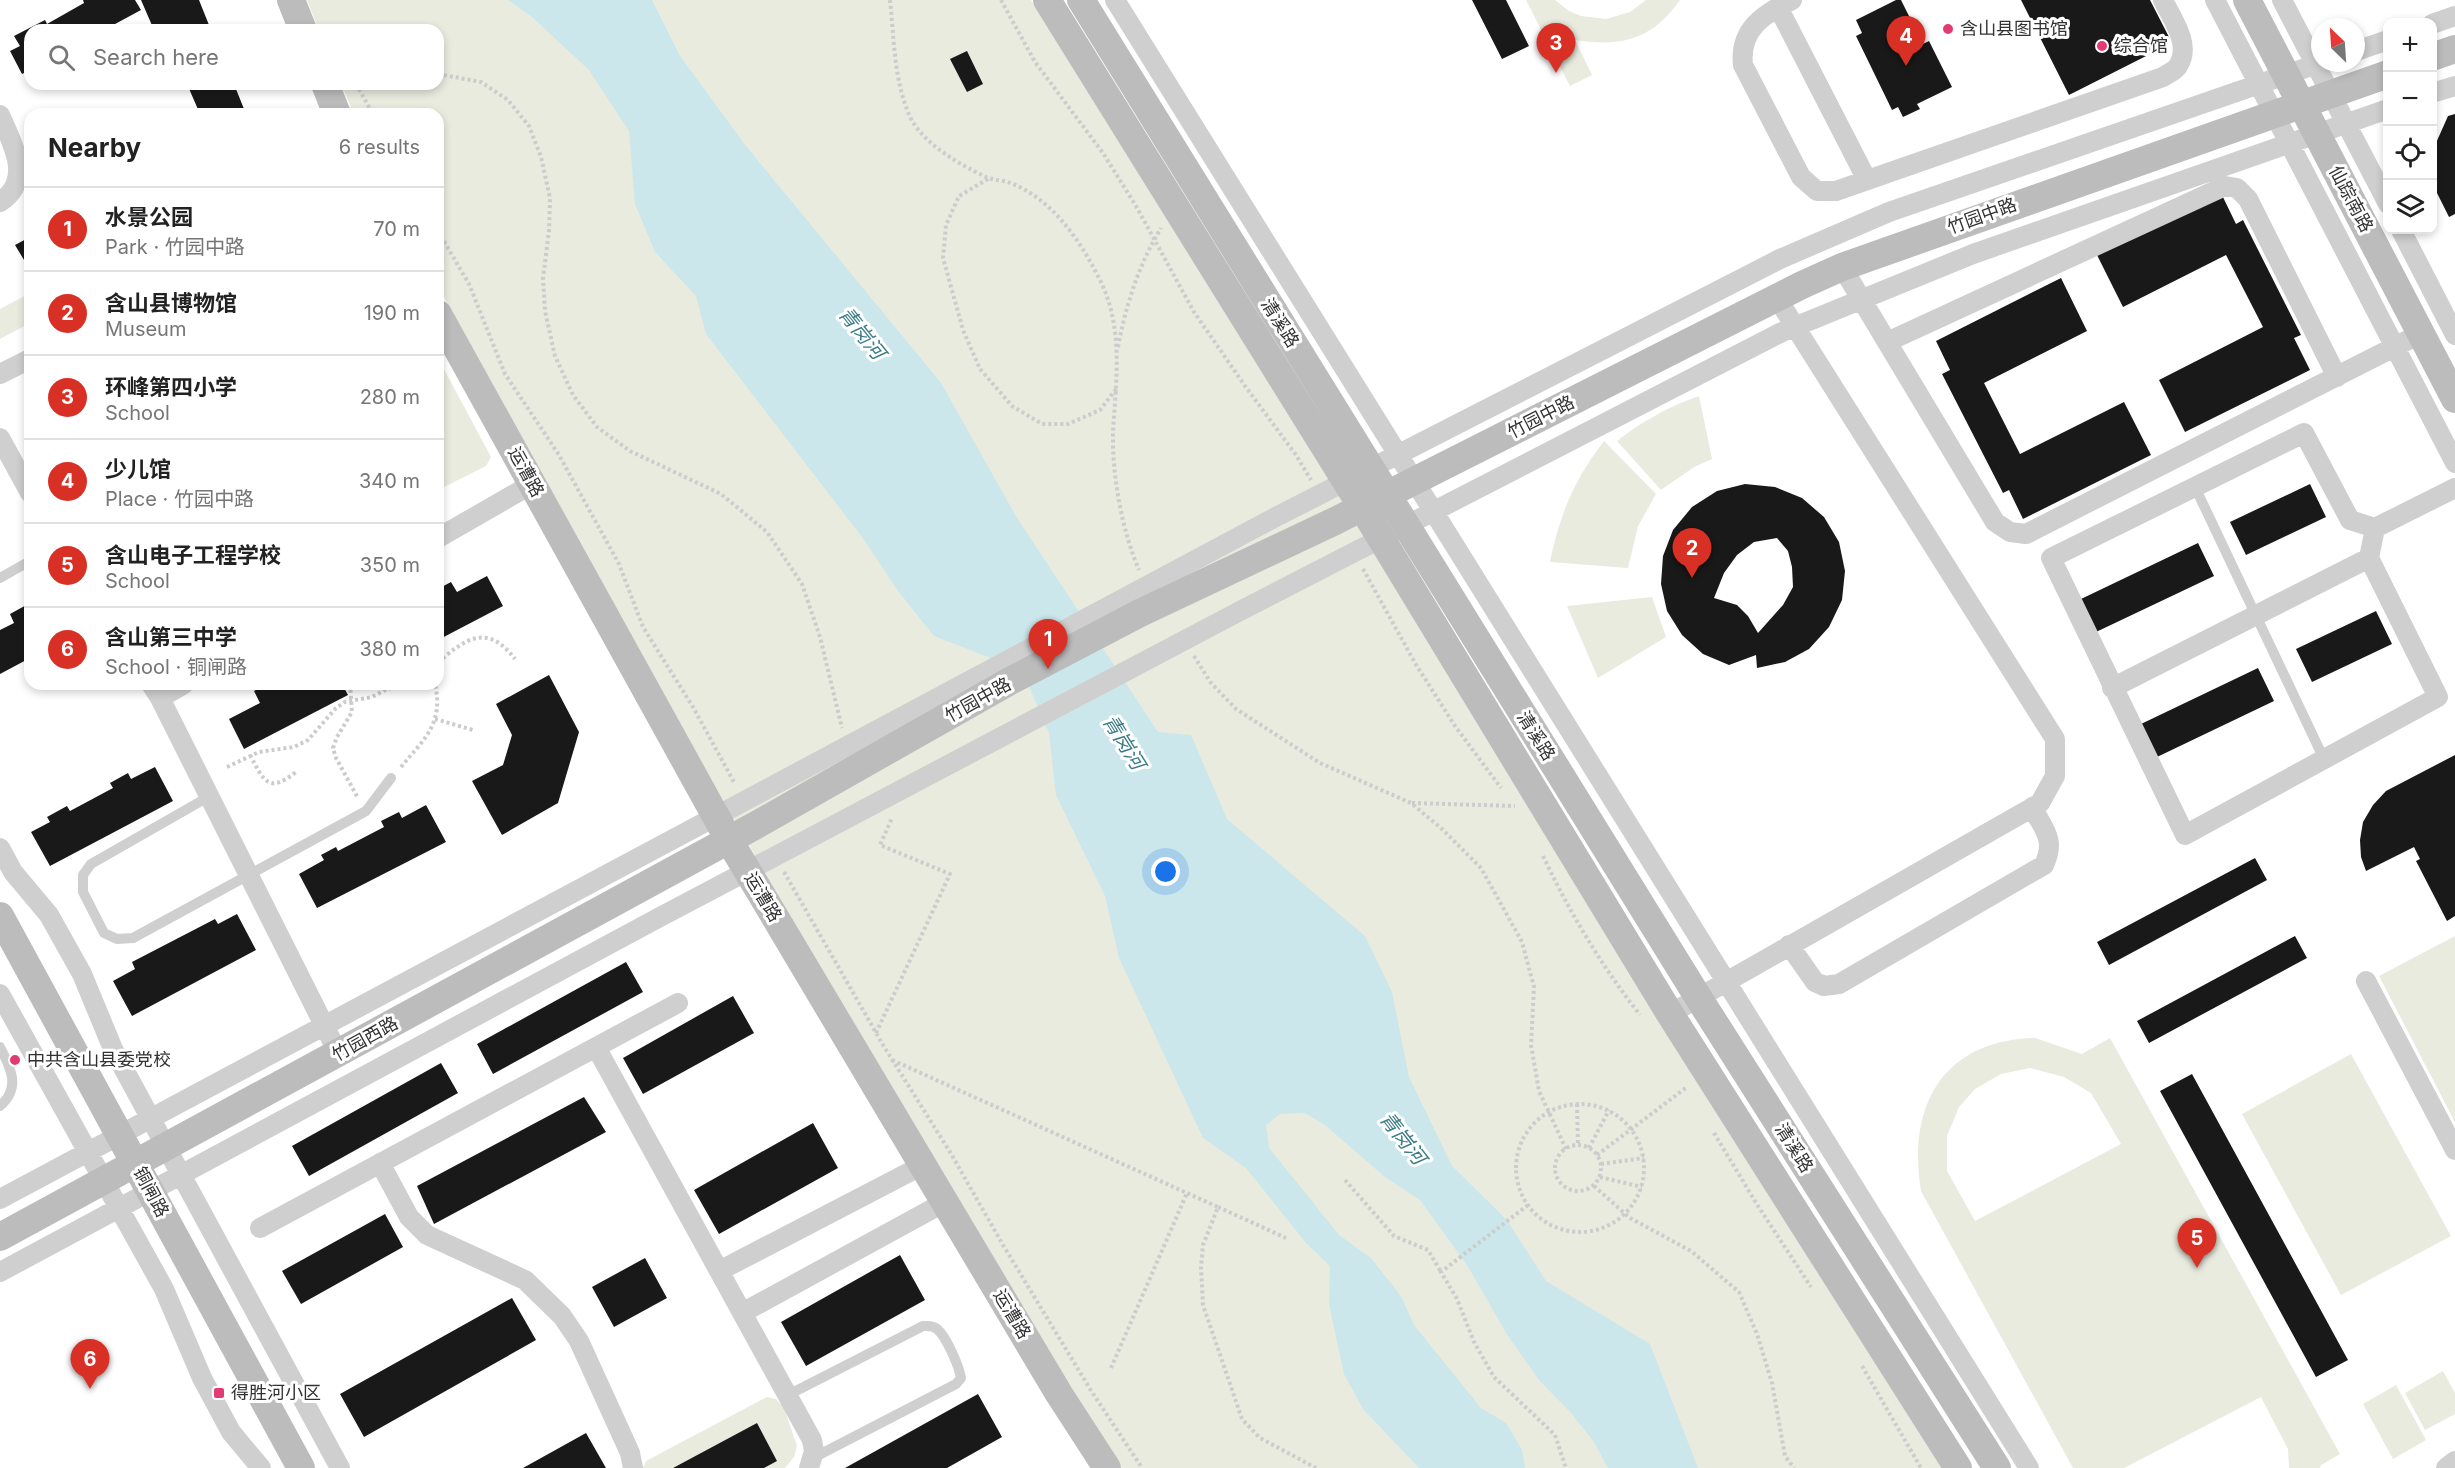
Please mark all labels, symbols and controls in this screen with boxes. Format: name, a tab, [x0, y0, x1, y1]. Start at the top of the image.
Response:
pin: 4	[1886, 16, 1926, 66]
place label: 含山县图书馆	[1960, 18, 2068, 39]
north arrow	[2311, 18, 2365, 72]
map controls	[2383, 18, 2437, 234]
button: +	[2383, 18, 2437, 72]
marker: 含山县图书馆	[1941, 22, 1955, 36]
pin: 3	[1536, 23, 1576, 73]
search box	[24, 24, 444, 90]
place label: 综合馆	[2114, 35, 2168, 56]
marker: 综合馆	[2095, 39, 2109, 53]
icon: search	[45, 41, 78, 74]
text: Search here	[93, 44, 219, 70]
button: −	[2383, 72, 2437, 126]
button: locate	[2383, 126, 2437, 180]
text: Nearby	[48, 132, 141, 163]
text: 6 results	[339, 135, 420, 159]
street label: 仙踪南路	[2325, 162, 2378, 235]
button: layers	[2383, 180, 2437, 234]
street label: 竹园中路	[1944, 193, 2019, 238]
text: 水景公园	[105, 204, 193, 230]
text: 1	[63, 217, 72, 241]
text: 70 m	[373, 217, 420, 241]
text: Park · 竹园中路	[105, 235, 245, 259]
text: 含山县博物馆	[105, 290, 237, 316]
street label: 清溪路	[1257, 294, 1304, 351]
text: 2	[61, 301, 74, 325]
text: 190 m	[364, 301, 420, 325]
water label: 青岗河	[834, 302, 893, 367]
text: Museum	[105, 317, 186, 341]
text: 环峰第四小学	[105, 374, 237, 400]
text: 3	[61, 385, 74, 409]
text: 280 m	[360, 385, 420, 409]
street label: 竹园中路	[1504, 391, 1578, 442]
text: School	[105, 401, 170, 425]
street label: 运漕路	[504, 443, 549, 500]
text: 少儿馆	[105, 456, 171, 482]
text: 4	[61, 469, 74, 493]
text: 340 m	[359, 469, 420, 493]
text: Place · 竹园中路	[105, 487, 254, 511]
pin: 2	[1672, 528, 1712, 578]
text: 含山电子工程学校	[105, 542, 281, 568]
text: 5	[61, 553, 74, 577]
text: 350 m	[360, 553, 420, 577]
text: School	[105, 569, 170, 593]
pin: 1	[1028, 620, 1068, 669]
text: 含山第三中学	[105, 624, 237, 650]
text: 6	[61, 637, 74, 661]
text: 380 m	[360, 637, 420, 661]
text: School · 铜闸路	[105, 655, 247, 679]
street label: 竹园中路	[941, 673, 1014, 726]
street label: 清溪路	[1513, 707, 1560, 764]
water label: 青岗河	[1098, 710, 1152, 777]
your location	[1151, 857, 1180, 886]
street label: 运漕路	[741, 868, 786, 925]
street label: 竹园西路	[328, 1012, 401, 1065]
place label: 中共含山县委党校	[27, 1049, 171, 1070]
marker: 中共含山县委党校	[8, 1053, 22, 1067]
water label: 青岗河	[1375, 1107, 1433, 1172]
street label: 清溪路	[1771, 1119, 1818, 1176]
street label: 铜闸路	[129, 1163, 173, 1221]
pin: 5	[2178, 1218, 2216, 1268]
street label: 运漕路	[990, 1285, 1035, 1342]
pin: 6	[70, 1340, 110, 1389]
place label: 得胜河小区	[231, 1382, 321, 1403]
marker: 得胜河小区	[212, 1386, 226, 1400]

